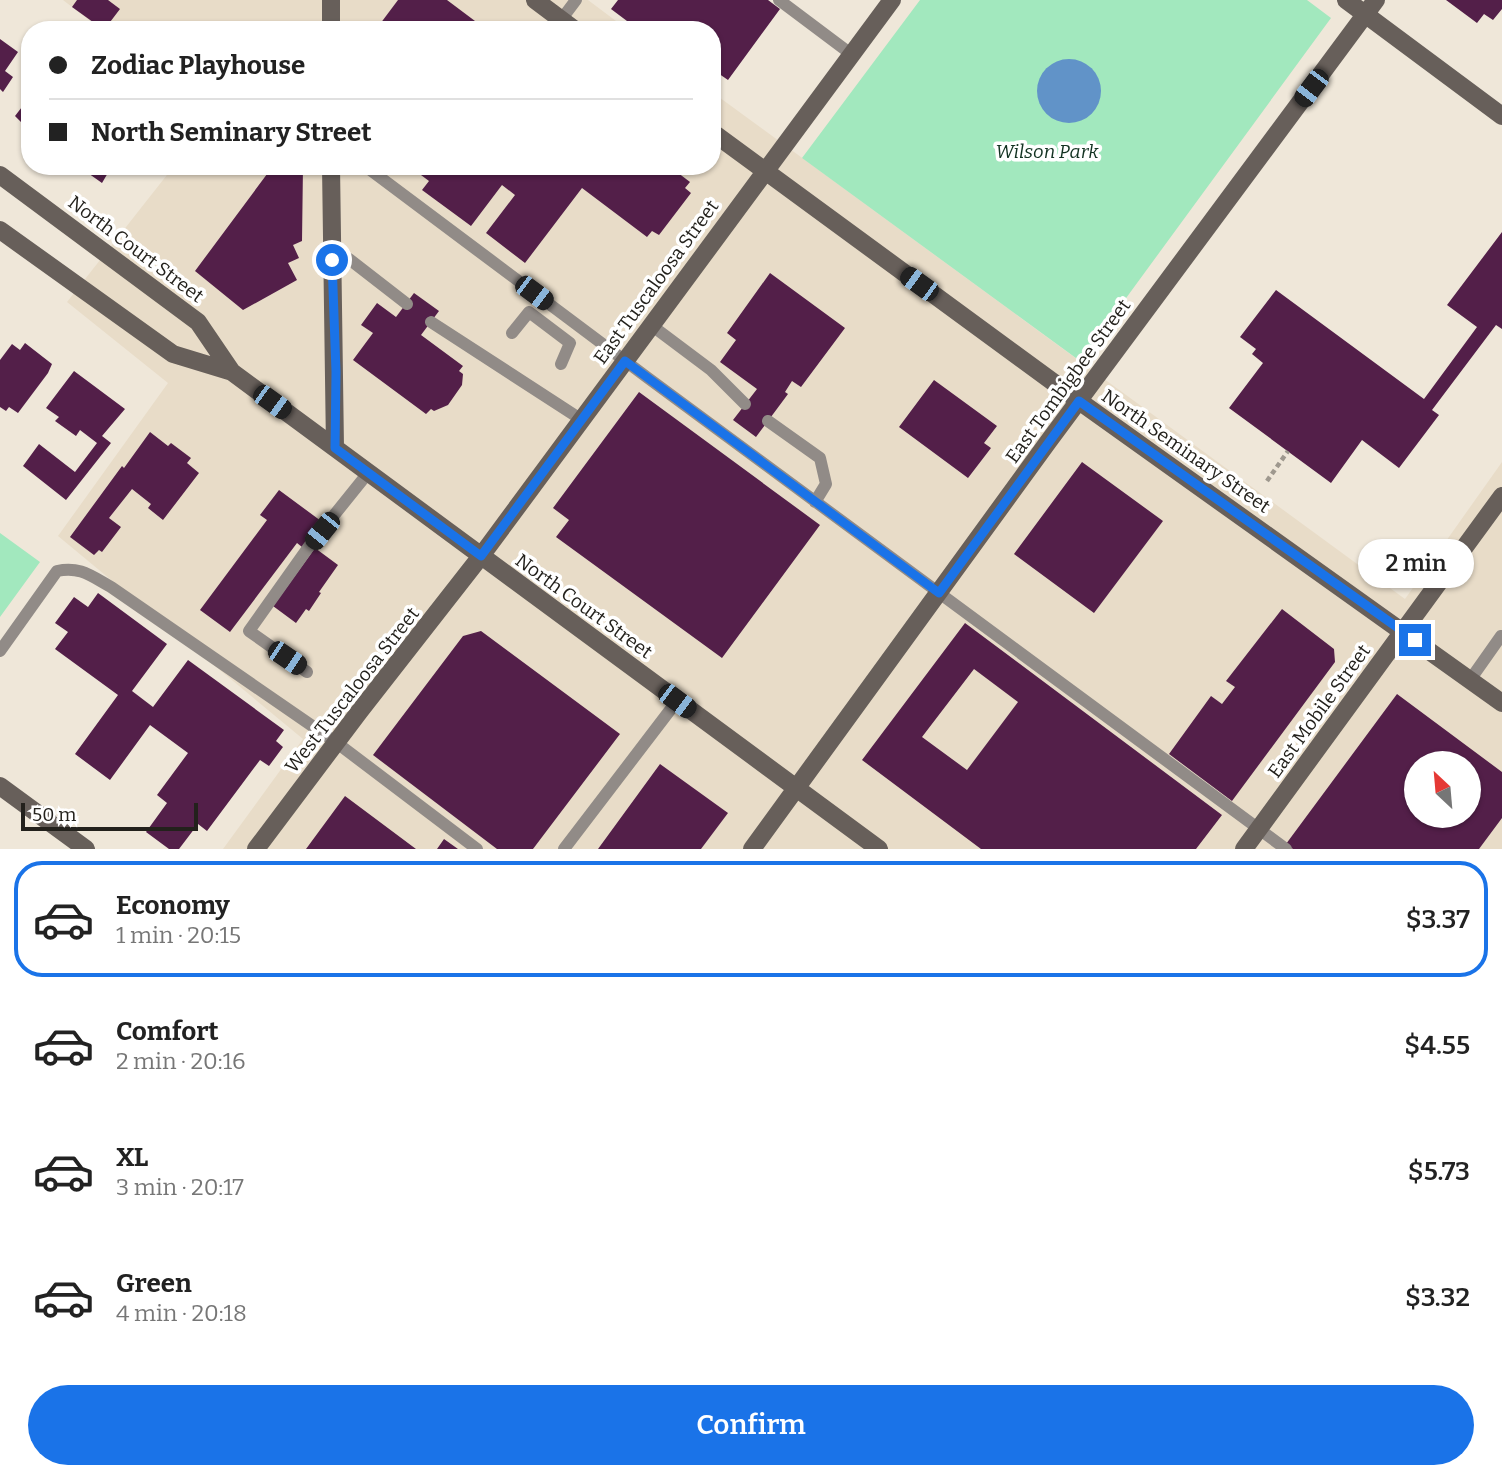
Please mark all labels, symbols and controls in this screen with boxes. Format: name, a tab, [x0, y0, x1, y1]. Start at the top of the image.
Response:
text: Zodiac Playhouse	[91, 50, 305, 81]
car	[1290, 65, 1333, 111]
text: North Seminary Street	[91, 117, 372, 148]
park label: Wilson Park	[996, 140, 1099, 163]
street label: North Court Street	[64, 191, 208, 307]
street label: East Tuscaloosa Street	[589, 195, 723, 369]
route start	[316, 244, 348, 276]
car	[896, 263, 943, 305]
car	[511, 272, 558, 314]
street label: East Tombigbee Street	[1001, 294, 1135, 467]
car	[249, 381, 296, 423]
street label: North Seminary Street	[1097, 384, 1275, 518]
car	[301, 508, 344, 554]
callout: 2 min	[1357, 538, 1473, 588]
street label: North Court Street	[511, 549, 657, 663]
text: 2 min	[1386, 549, 1446, 577]
street label: West Tuscaloosa Street	[280, 603, 424, 777]
route end	[1399, 624, 1431, 656]
car	[264, 638, 311, 678]
street label: East Mobile Street	[1263, 640, 1375, 782]
car	[654, 680, 701, 722]
north arrow	[1404, 751, 1480, 828]
map controls	[1404, 751, 1481, 828]
scale bar	[21, 800, 198, 832]
text: 50 m	[32, 803, 76, 826]
icon: car	[32, 888, 95, 951]
text: Economy	[116, 890, 230, 921]
text: $3.37	[1406, 904, 1470, 935]
text: 1 min · 20:15	[116, 921, 241, 949]
icon: car	[32, 1014, 95, 1077]
text: Comfort	[116, 1016, 219, 1047]
text: $4.55	[1404, 1030, 1470, 1061]
text: 2 min · 20:16	[116, 1047, 245, 1075]
icon: car	[32, 1140, 95, 1203]
text: XL	[116, 1142, 148, 1173]
text: $5.73	[1408, 1156, 1470, 1187]
text: 3 min · 20:17	[116, 1173, 244, 1201]
icon: car	[32, 1266, 95, 1329]
text: Green	[116, 1268, 192, 1299]
text: $3.32	[1405, 1282, 1470, 1313]
text: 4 min · 20:18	[116, 1299, 247, 1327]
button: Confirm	[28, 1385, 1474, 1465]

